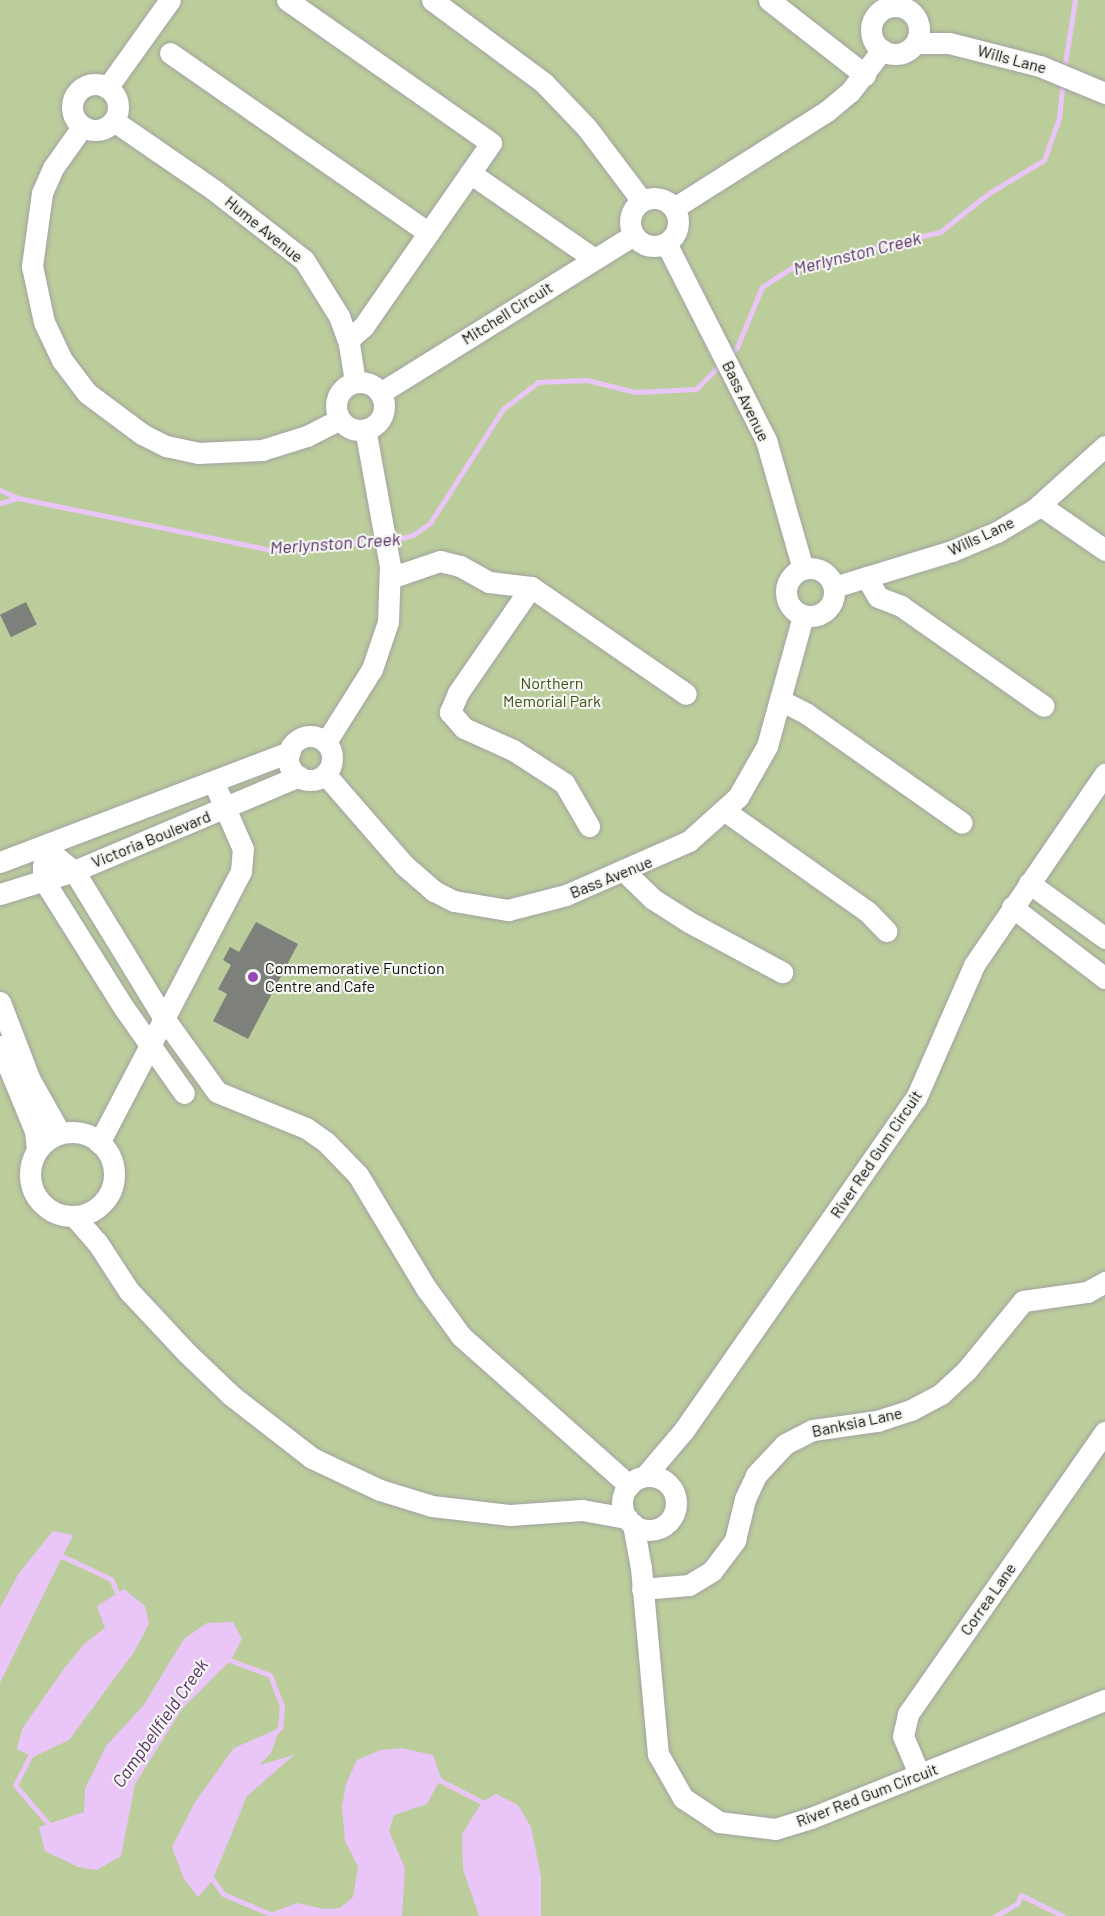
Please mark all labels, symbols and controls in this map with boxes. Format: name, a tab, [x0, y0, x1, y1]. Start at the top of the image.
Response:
street label: Wills Lane	[975, 41, 1049, 77]
street label: Hume Avenue	[221, 192, 307, 266]
water label: Merlynston Creek	[791, 227, 923, 279]
street label: Mitchell Circuit	[458, 277, 556, 349]
street label: Bass Avenue	[718, 358, 774, 444]
street label: Wills Lane	[945, 512, 1017, 560]
water label: Merlynston Creek	[269, 528, 401, 558]
park label: Northern Memorial Park	[503, 673, 601, 711]
street label: Victoria Boulevard	[89, 806, 213, 872]
street label: Bass Avenue	[567, 852, 655, 902]
place label: Commemorative Function Centre and Cafe	[265, 958, 445, 996]
marker: Commemorative Function Centre and Cafe	[246, 970, 260, 984]
street label: River Red Gum Circuit	[826, 1086, 926, 1222]
street label: Banksia Lane	[810, 1403, 904, 1441]
street label: Correa Lane	[956, 1559, 1020, 1639]
water label: Campbellfield Creek	[108, 1655, 212, 1791]
street label: River Red Gum Circuit	[793, 1759, 941, 1831]

